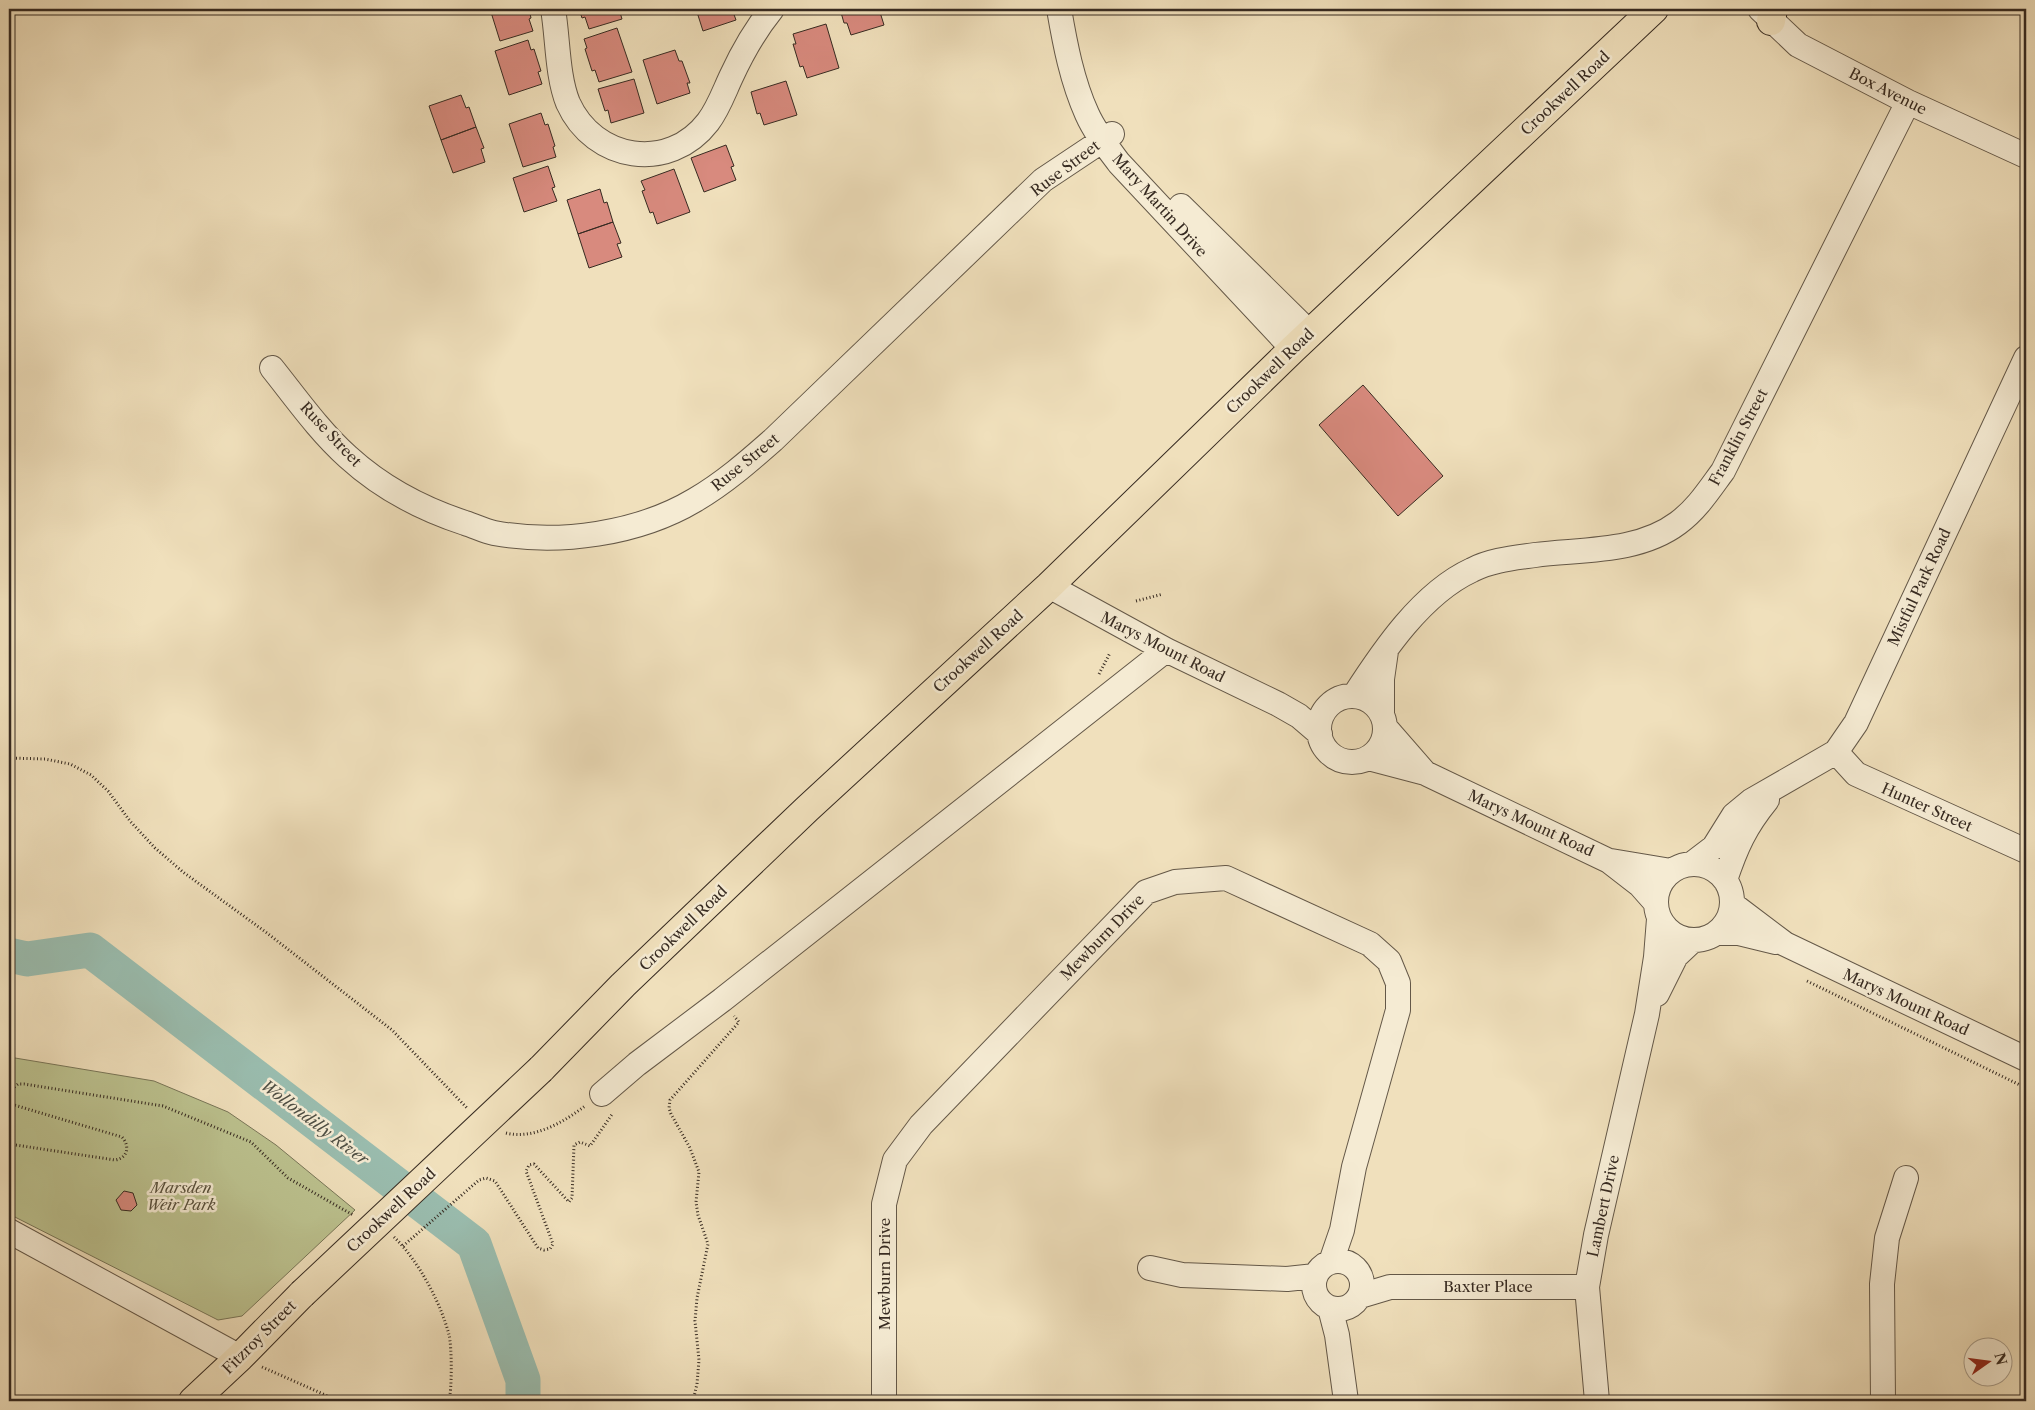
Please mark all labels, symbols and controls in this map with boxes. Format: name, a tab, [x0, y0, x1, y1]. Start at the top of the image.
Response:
street label: Crookwell Road	[1517, 47, 1613, 139]
street label: Box Avenue	[1846, 63, 1930, 119]
street label: Ruse Street	[1027, 135, 1104, 200]
street label: Mary Martin Drive	[1109, 149, 1211, 261]
street label: Crookwell Road	[1222, 324, 1318, 418]
street label: Franklin Street	[1705, 385, 1772, 489]
street label: Ruse Street	[296, 398, 366, 471]
street label: Ruse Street	[707, 428, 783, 495]
street label: Mistful Park Road	[1883, 525, 1955, 649]
street label: Crookwell Road	[929, 606, 1027, 696]
street label: Marys Mount Road	[1098, 607, 1228, 687]
street label: Hunter Street	[1879, 778, 1976, 836]
street label: Marys Mount Road	[1465, 785, 1597, 861]
street label: Crookwell Road	[635, 881, 731, 975]
street label: Mewburn Drive	[1056, 890, 1148, 984]
street label: Marys Mount Road	[1840, 964, 1972, 1040]
water label: Wollondilly River	[257, 1075, 374, 1170]
street label: Lambert Drive	[1583, 1153, 1623, 1259]
street label: Crookwell Road	[343, 1164, 439, 1256]
park label: Marsden Weir Park	[147, 1178, 216, 1214]
street label: Mewburn Drive	[875, 1218, 894, 1330]
street label: Baxter Place	[1443, 1277, 1533, 1296]
street label: Fitzroy Street	[218, 1296, 300, 1378]
north arrow	[1962, 1338, 2012, 1388]
text: N	[1990, 1351, 2011, 1367]

